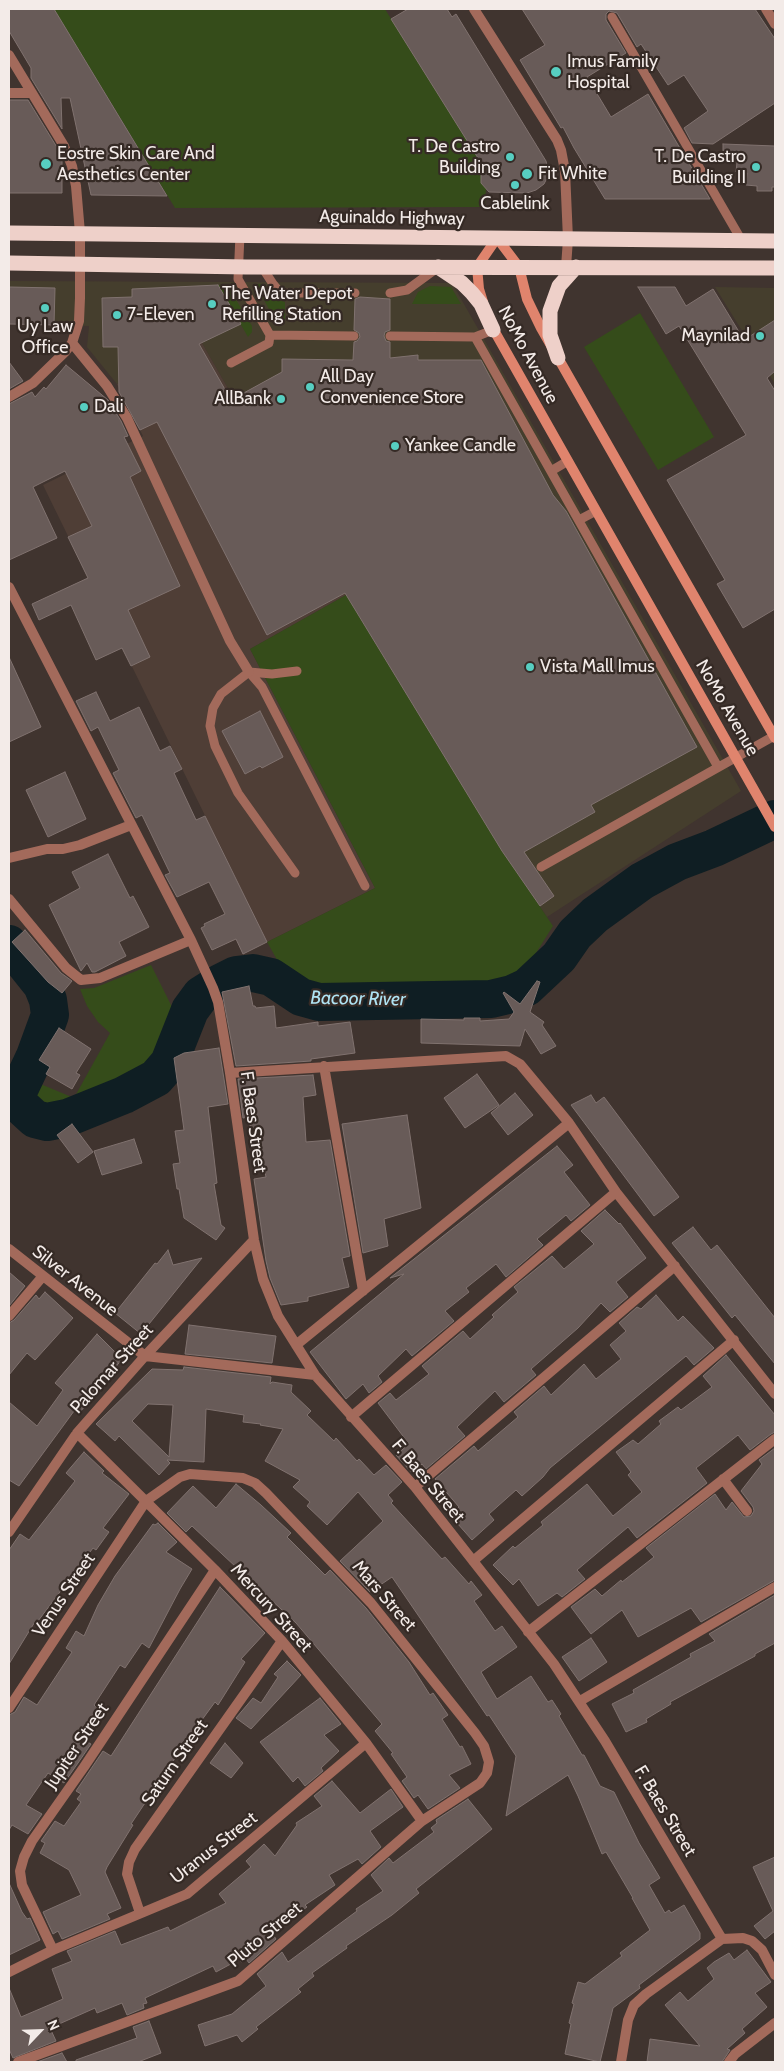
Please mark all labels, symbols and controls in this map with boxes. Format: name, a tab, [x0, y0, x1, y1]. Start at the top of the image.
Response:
place label: Imus Family Hospital	[567, 51, 658, 94]
marker: Imus Family Hospital	[549, 65, 563, 79]
place label: T. De Castro Building	[409, 136, 500, 178]
place label: Eostre Skin Care And Aesthetics Center	[57, 143, 215, 186]
place label: T. De Castro Building II	[655, 146, 746, 188]
marker: T. De Castro Building	[504, 151, 516, 163]
marker: Eostre Skin Care And Aesthetics Center	[39, 157, 53, 171]
marker: T. De Castro Building II	[750, 161, 762, 173]
place label: Fit White	[538, 163, 607, 185]
marker: Fit White	[520, 167, 534, 181]
marker: Cablelink	[509, 179, 521, 191]
place label: Cablelink	[480, 193, 550, 215]
street label: Aguinaldo Highway	[319, 206, 465, 230]
place label: The Water Depot Refilling Station	[222, 283, 352, 326]
marker: The Water Depot Refilling Station	[206, 298, 218, 310]
marker: Uy Law Office	[39, 302, 51, 314]
street label: NoMo Avenue	[493, 302, 563, 408]
place label: 7-Eleven	[127, 304, 195, 326]
marker: 7-Eleven	[111, 309, 123, 321]
place label: Uy Law Office	[17, 316, 73, 358]
place label: Maynilad	[681, 325, 750, 347]
marker: Maynilad	[754, 330, 766, 342]
place label: All Day Convenience Store	[320, 366, 464, 408]
marker: All Day Convenience Store	[304, 381, 316, 393]
place label: AllBank	[214, 388, 271, 410]
marker: AllBank	[275, 393, 287, 405]
place label: Dali	[94, 396, 124, 418]
marker: Dali	[78, 401, 90, 413]
place label: Yankee Candle	[405, 435, 516, 457]
marker: Yankee Candle	[389, 440, 401, 452]
place label: Vista Mall Imus	[540, 656, 655, 678]
street label: NoMo Avenue	[691, 656, 763, 760]
marker: Vista Mall Imus	[524, 661, 536, 673]
water label: Bacoor River	[310, 987, 406, 1011]
street label: F. Baes Street	[235, 1070, 271, 1174]
street label: Silver Avenue	[28, 1241, 122, 1321]
street label: Palomar Street	[66, 1320, 158, 1418]
street label: F. Baes Street	[387, 1435, 469, 1527]
street label: Venus Street	[28, 1549, 100, 1641]
street label: Mars Street	[347, 1556, 421, 1636]
street label: Mercury Street	[226, 1559, 316, 1657]
street label: Jupiter Street	[40, 1699, 114, 1793]
street label: Saturn Street	[137, 1716, 213, 1810]
street label: F. Baes Street	[629, 1762, 701, 1860]
street label: Uranus Street	[166, 1807, 262, 1889]
street label: Pluto Street	[224, 1898, 306, 1972]
north arrow	[15, 2006, 65, 2056]
text: N	[43, 2017, 64, 2033]

